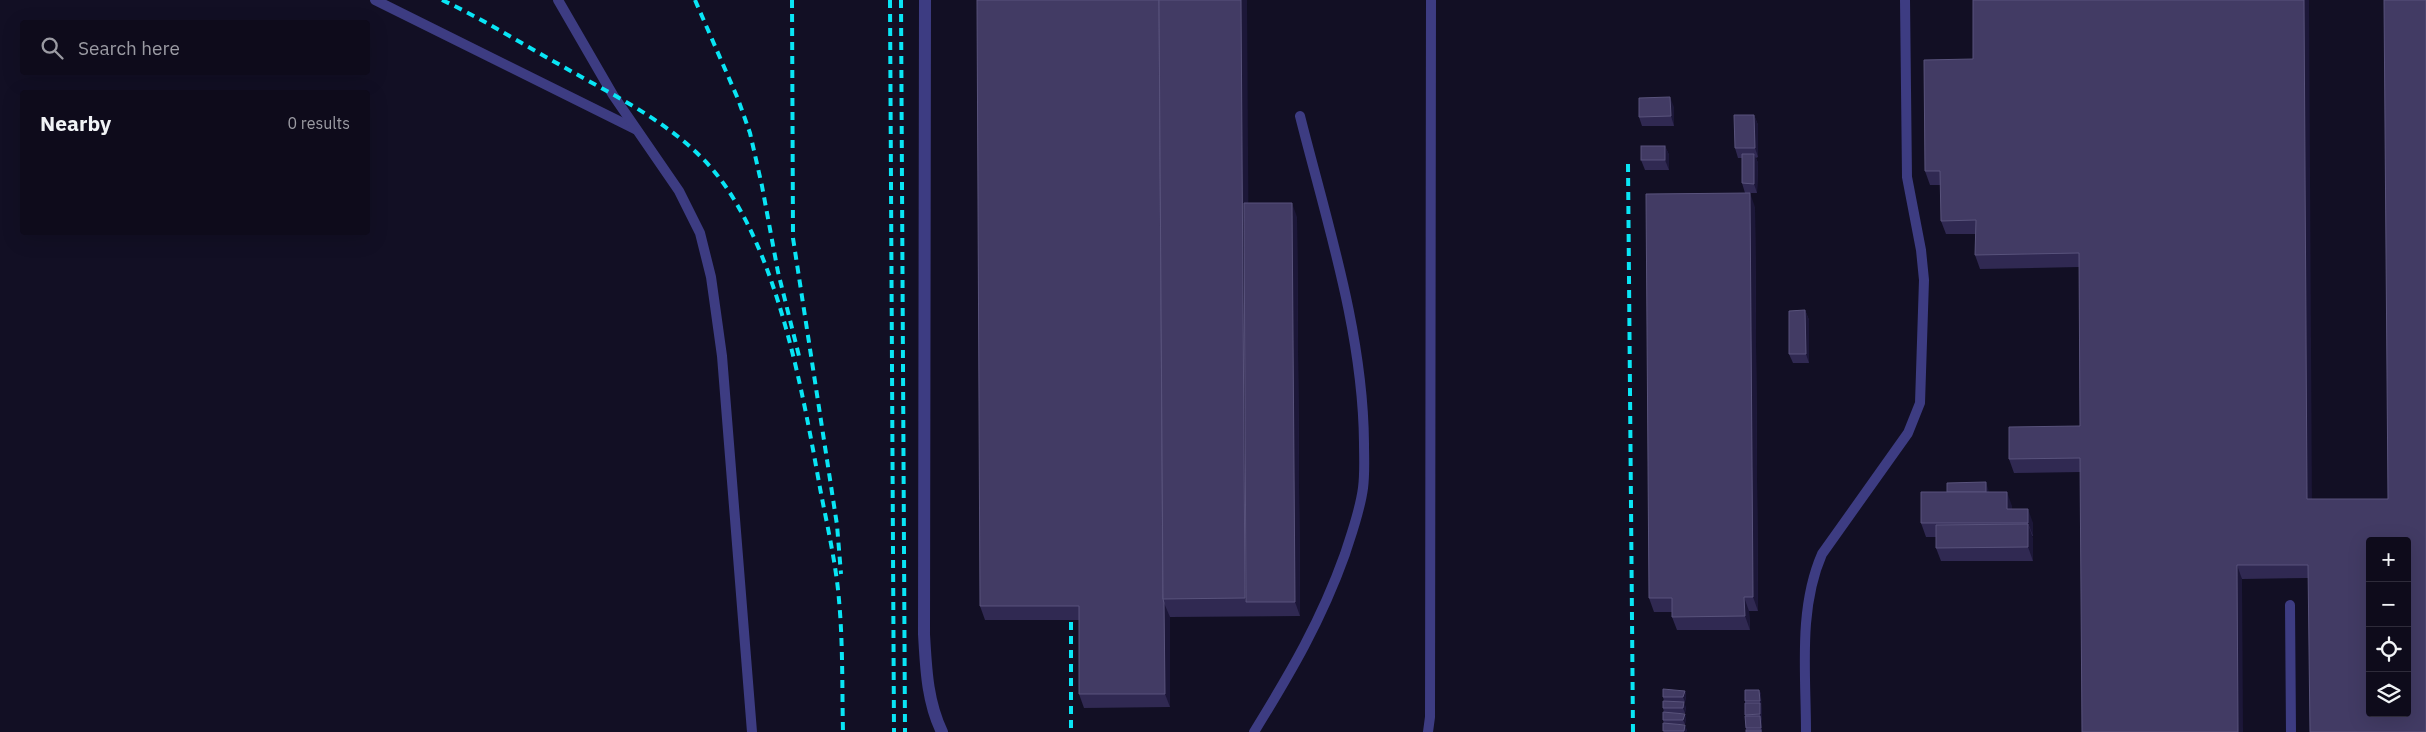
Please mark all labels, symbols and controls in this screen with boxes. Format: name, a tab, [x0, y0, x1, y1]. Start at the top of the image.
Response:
search box	[20, 20, 370, 75]
icon: search	[38, 34, 66, 62]
text: Search here	[78, 36, 180, 60]
text: Nearby	[40, 109, 111, 137]
text: 0 results	[287, 113, 350, 133]
map controls	[2366, 537, 2411, 717]
button: +	[2366, 537, 2411, 582]
button: −	[2366, 582, 2411, 627]
button: locate	[2366, 627, 2411, 672]
button: layers	[2366, 672, 2411, 717]

